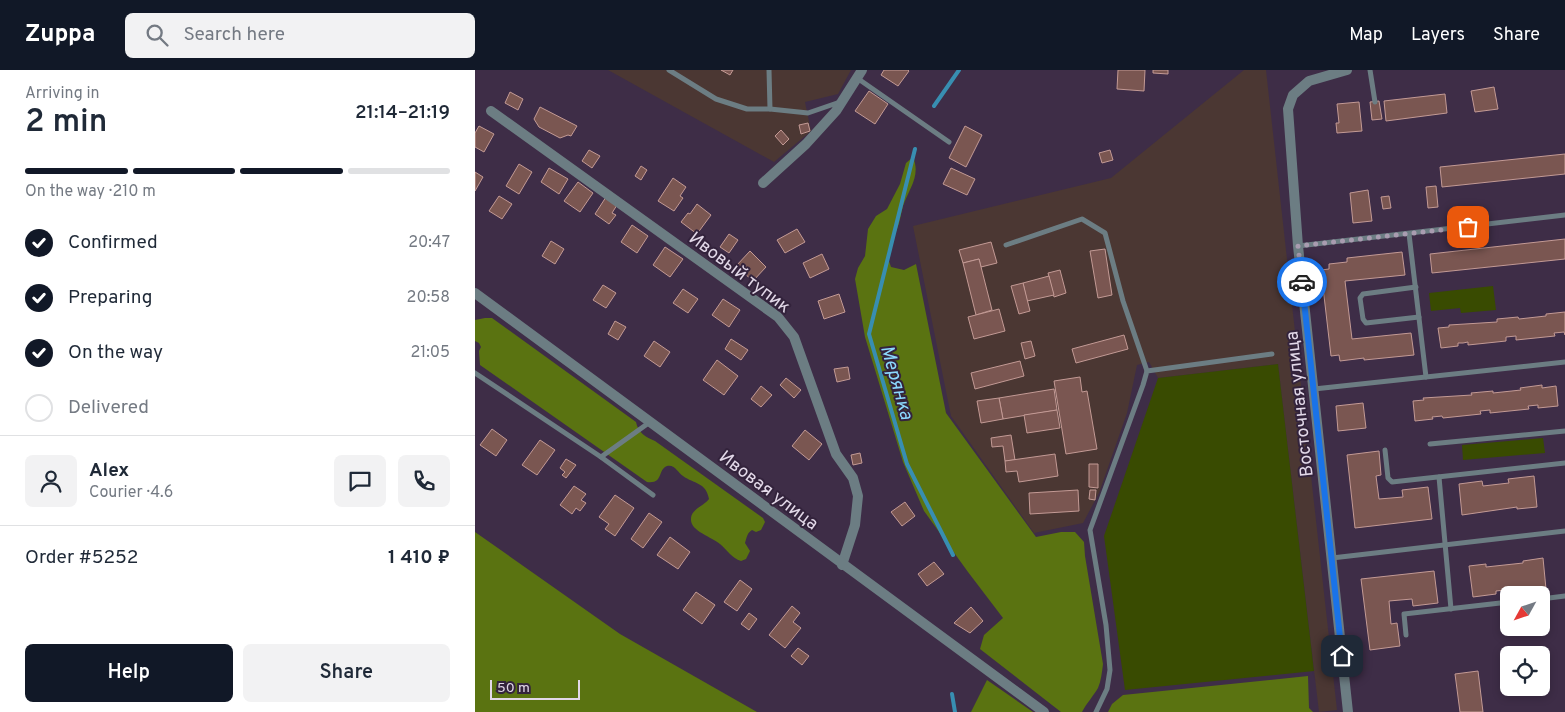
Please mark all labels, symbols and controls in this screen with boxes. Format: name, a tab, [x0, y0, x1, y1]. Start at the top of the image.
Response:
search box	[125, 13, 475, 58]
text: Zuppa	[25, 20, 95, 50]
icon: search	[143, 21, 171, 49]
text: Search here	[183, 23, 285, 47]
text: Map	[1349, 24, 1383, 47]
text: Layers	[1411, 24, 1465, 47]
text: Share	[1493, 24, 1540, 47]
text: Arriving in	[25, 84, 100, 104]
text: 21:14–21:19	[355, 101, 450, 125]
text: 2 min	[25, 103, 107, 143]
text: On the way · 210 m	[25, 182, 156, 202]
pin	[1447, 206, 1489, 248]
icon: bag	[1454, 213, 1482, 241]
street label: Ивовый тупик	[684, 227, 795, 319]
icon: check	[25, 229, 53, 257]
text: Confirmed	[68, 231, 158, 255]
text: 20:47	[408, 233, 450, 253]
courier	[1277, 257, 1327, 307]
icon: car	[1288, 268, 1316, 296]
icon: check	[25, 284, 53, 312]
text: Preparing	[68, 286, 152, 310]
text: 20:58	[407, 288, 450, 308]
street label: Восточная улица	[1281, 330, 1320, 478]
icon: check	[25, 339, 53, 367]
text: On the way	[68, 341, 163, 365]
text: 21:05	[410, 343, 450, 363]
water label: Мерянка	[874, 343, 918, 423]
text: Delivered	[68, 396, 149, 420]
street label: Ивовая улица	[714, 446, 822, 536]
button: person	[25, 455, 77, 507]
button: chat	[334, 455, 386, 507]
button: phone	[398, 455, 450, 507]
text: Alex	[89, 459, 129, 483]
text: Courier · 4.6	[89, 483, 173, 503]
text: Order #5252	[25, 546, 138, 570]
text: 1 410 ₽	[388, 546, 450, 570]
north arrow	[1500, 586, 1550, 636]
map controls	[1500, 586, 1550, 696]
pin	[1321, 635, 1363, 677]
icon: home	[1328, 642, 1356, 670]
button: Help	[25, 644, 233, 702]
button: Share	[243, 644, 450, 702]
button: locate	[1500, 646, 1550, 696]
scale bar	[490, 677, 580, 700]
text: 50 m	[497, 680, 530, 697]

